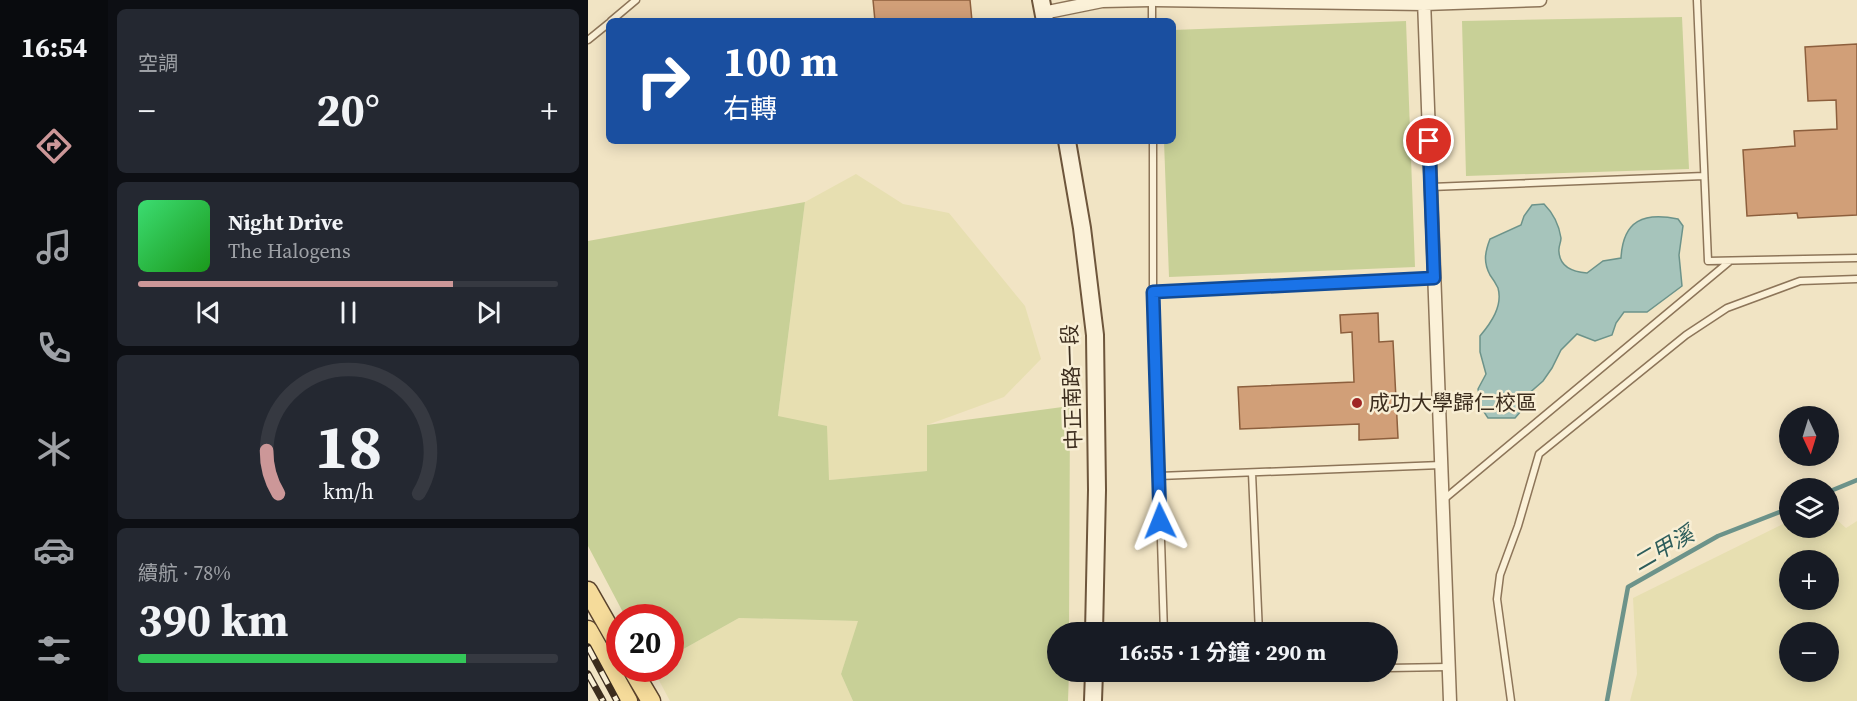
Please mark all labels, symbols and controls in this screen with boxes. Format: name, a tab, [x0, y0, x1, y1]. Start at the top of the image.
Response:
text: 16:54	[21, 29, 87, 66]
text: 100 m	[723, 32, 838, 90]
icon: right	[624, 42, 702, 120]
text: 空調	[138, 49, 178, 77]
text: 20°	[316, 79, 380, 141]
text: −	[138, 88, 156, 133]
text: +	[540, 88, 558, 133]
text: 右轉	[723, 90, 777, 127]
pin	[1403, 115, 1454, 166]
icon: arrive	[1412, 124, 1445, 157]
icon: directions	[33, 125, 75, 167]
text: Night Drive	[228, 207, 343, 237]
icon: music	[33, 226, 75, 268]
text: The Halogens	[228, 237, 351, 265]
icon: previous	[192, 296, 225, 329]
icon: pause	[332, 296, 365, 329]
icon: next	[472, 296, 505, 329]
street label: 中正南路一段	[1055, 324, 1088, 450]
icon: phone	[33, 327, 75, 369]
place label: 成功大學歸仁校區	[1369, 388, 1537, 417]
marker: 成功大學歸仁校區	[1350, 396, 1364, 410]
text: 18	[314, 403, 382, 489]
north arrow	[1779, 406, 1839, 466]
map controls	[1779, 406, 1839, 682]
icon: climate	[33, 428, 75, 470]
text: km/h	[322, 477, 374, 506]
button: layers	[1779, 478, 1839, 538]
position arrow	[1128, 489, 1192, 553]
water label: 二甲溪	[1627, 517, 1702, 577]
icon: car	[33, 529, 75, 571]
button: +	[1779, 550, 1839, 610]
text: 續航 · 78%	[138, 559, 231, 587]
text: 390 km	[138, 589, 289, 651]
speed limit sign: 20	[606, 604, 684, 682]
button: −	[1779, 622, 1839, 682]
icon: filters	[33, 629, 75, 671]
text: 16:55 · 1 分鐘 · 290 m	[1119, 637, 1326, 667]

